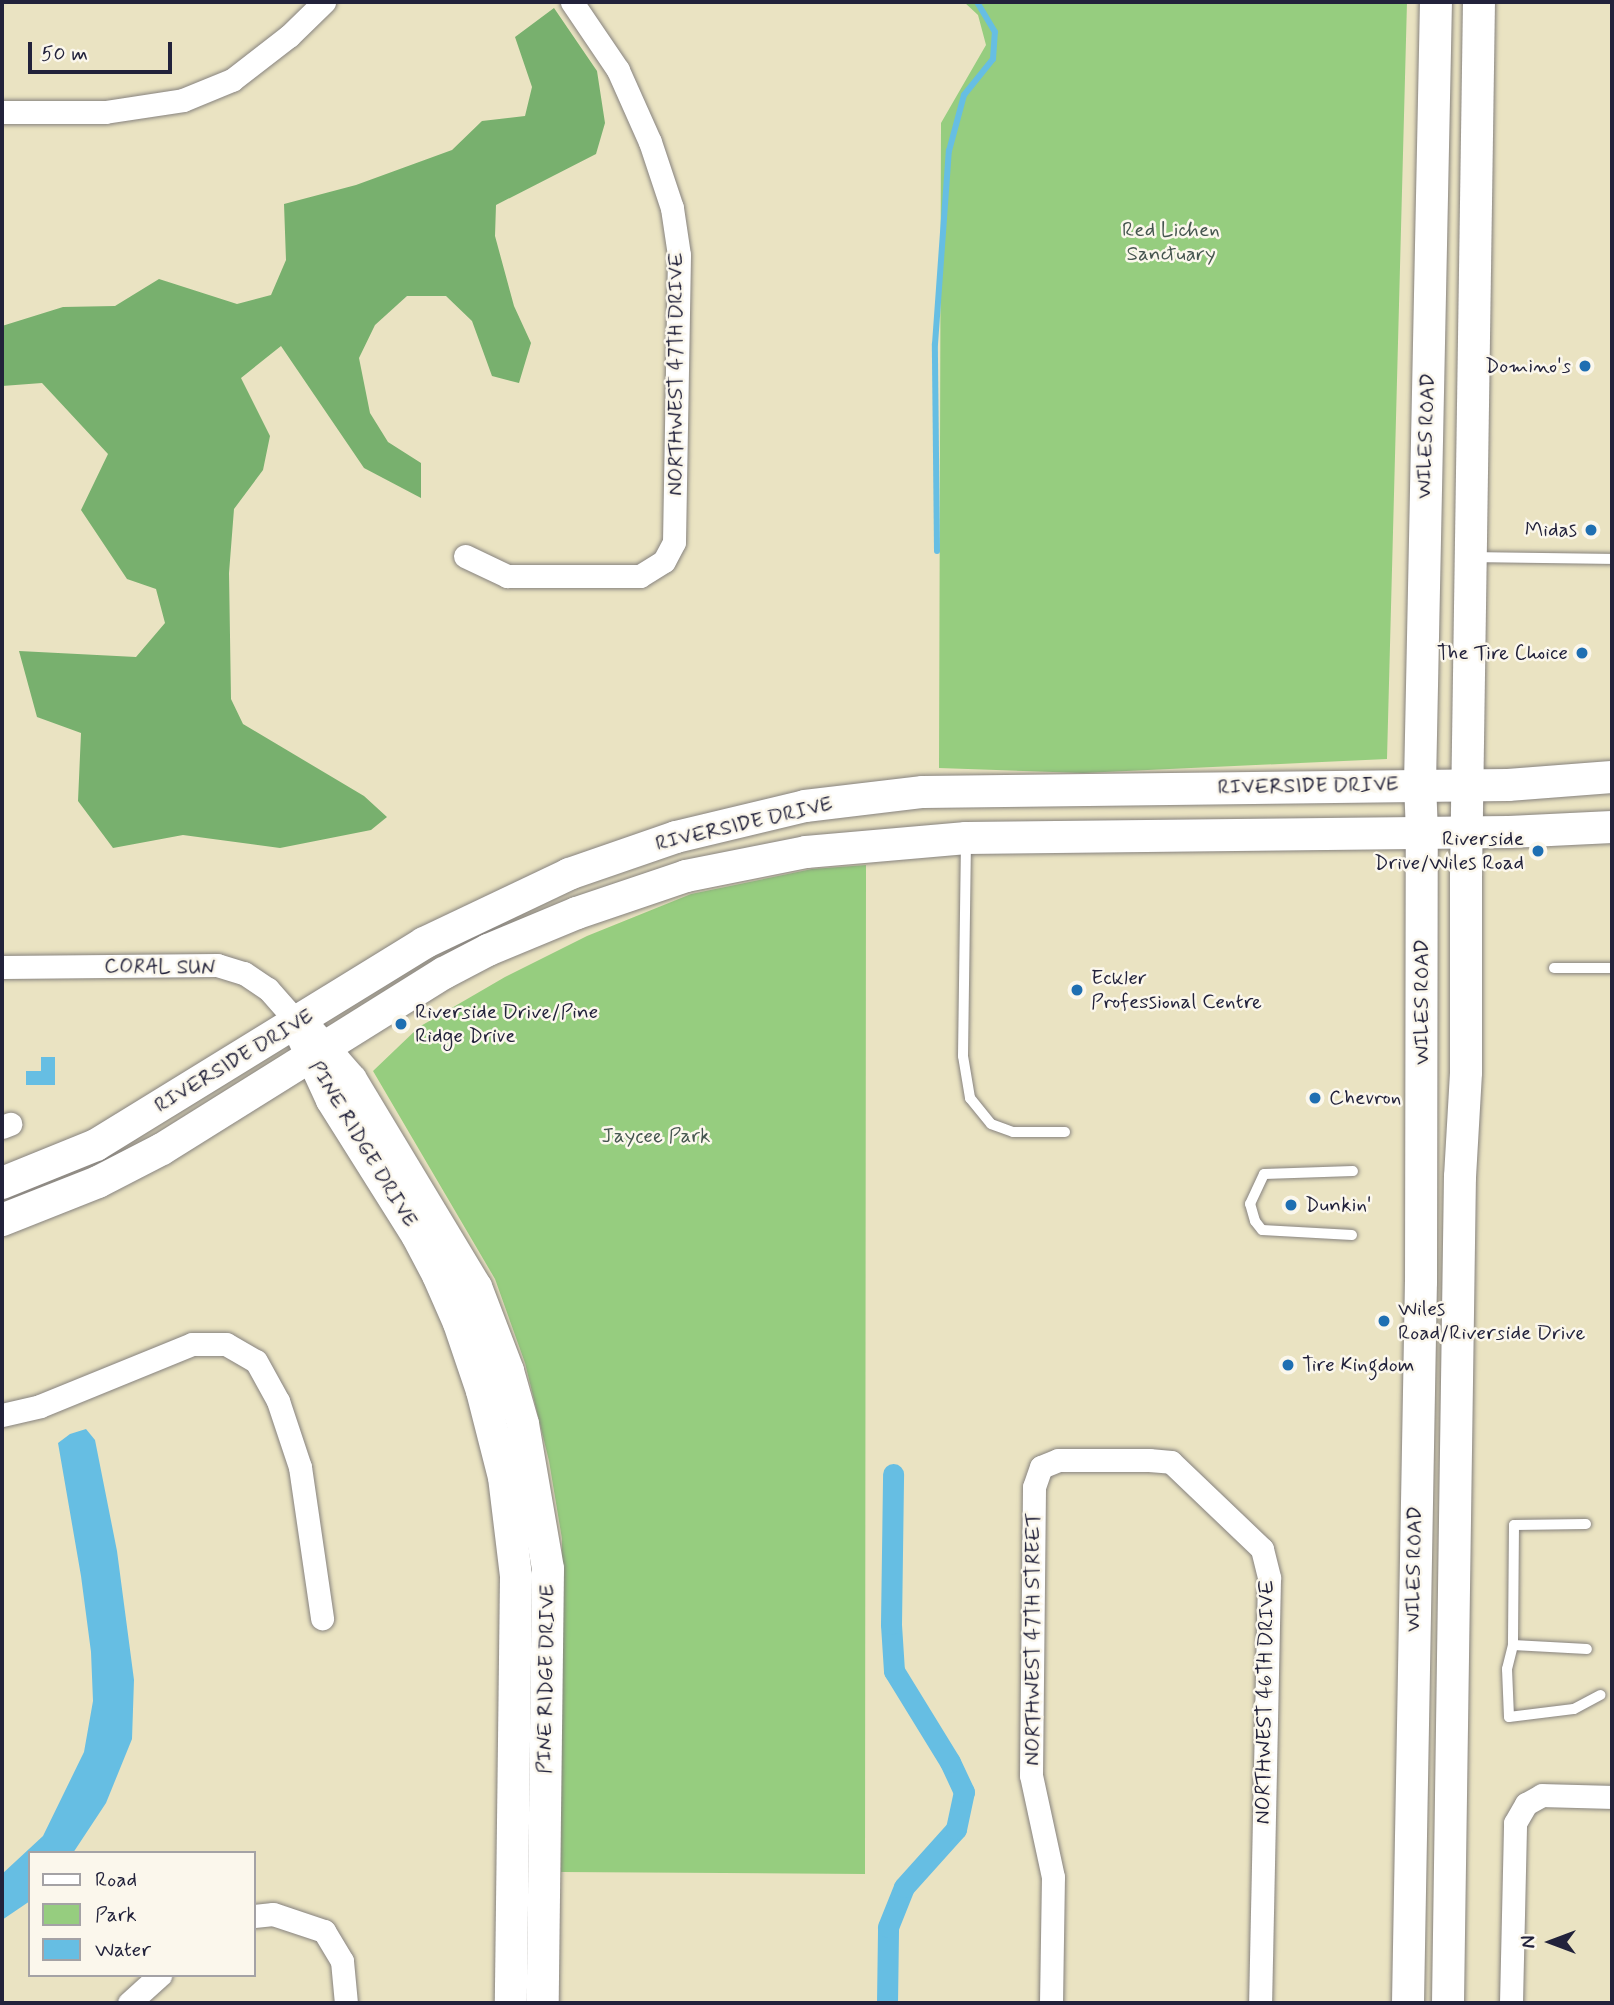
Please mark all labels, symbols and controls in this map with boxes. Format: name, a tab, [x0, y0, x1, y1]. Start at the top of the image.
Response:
scale bar	[32, 28, 175, 72]
text: 50 m	[41, 40, 88, 68]
park label: Red Lichen Sanctuary	[1122, 217, 1220, 267]
street label: NORTHWEST 47TH DRIVE	[663, 252, 689, 496]
place label: Domino's	[1485, 353, 1571, 379]
marker: Domino's	[1577, 358, 1593, 374]
street label: WILES ROAD	[1411, 372, 1441, 500]
place label: Midas	[1525, 517, 1577, 543]
marker: Midas	[1583, 522, 1599, 538]
place label: The Tire Choice	[1436, 640, 1568, 666]
marker: The Tire Choice	[1574, 645, 1590, 661]
street label: RIVERSIDE DRIVE	[1216, 772, 1400, 800]
street label: RIVERSIDE DRIVE	[652, 791, 836, 857]
place label: Riverside Drive/Wiles Road	[1374, 826, 1524, 876]
marker: Riverside Drive/Wiles Road	[1530, 843, 1546, 859]
street label: WILES ROAD	[1409, 939, 1435, 1065]
street label: CORAL SUN	[104, 953, 216, 981]
place label: Eckler Professional Centre	[1091, 965, 1267, 1015]
marker: Eckler Professional Centre	[1069, 982, 1085, 998]
place label: Riverside Drive/Pine Ridge Drive	[415, 999, 596, 1049]
street label: RIVERSIDE DRIVE	[149, 1003, 319, 1119]
marker: Riverside Drive/Pine Ridge Drive	[393, 1016, 409, 1032]
street label: PINE RIDGE DRIVE	[301, 1053, 425, 1235]
place label: Chevron	[1329, 1085, 1401, 1111]
marker: Chevron	[1307, 1090, 1323, 1106]
park label: Jaycee Park	[602, 1123, 710, 1149]
place label: Dunkin'	[1305, 1192, 1372, 1218]
marker: Dunkin'	[1283, 1197, 1299, 1213]
place label: Wiles Road/Riverside Drive	[1398, 1296, 1583, 1346]
marker: Wiles Road/Riverside Drive	[1376, 1313, 1392, 1329]
place label: Tire Kingdom	[1302, 1352, 1420, 1378]
marker: Tire Kingdom	[1280, 1357, 1296, 1373]
street label: WILES ROAD	[1400, 1505, 1428, 1633]
street label: NORTHWEST 47TH STREET	[1020, 1511, 1046, 1767]
street label: NORTHWEST 46TH DRIVE	[1250, 1579, 1280, 1825]
street label: PINE RIDGE DRIVE	[532, 1580, 560, 1778]
legend	[28, 1851, 256, 1977]
text: Road	[95, 1866, 137, 1894]
text: Park	[95, 1901, 137, 1929]
north arrow	[1516, 1907, 1586, 1977]
text: Water	[95, 1936, 151, 1964]
text: N	[1517, 1936, 1542, 1948]

